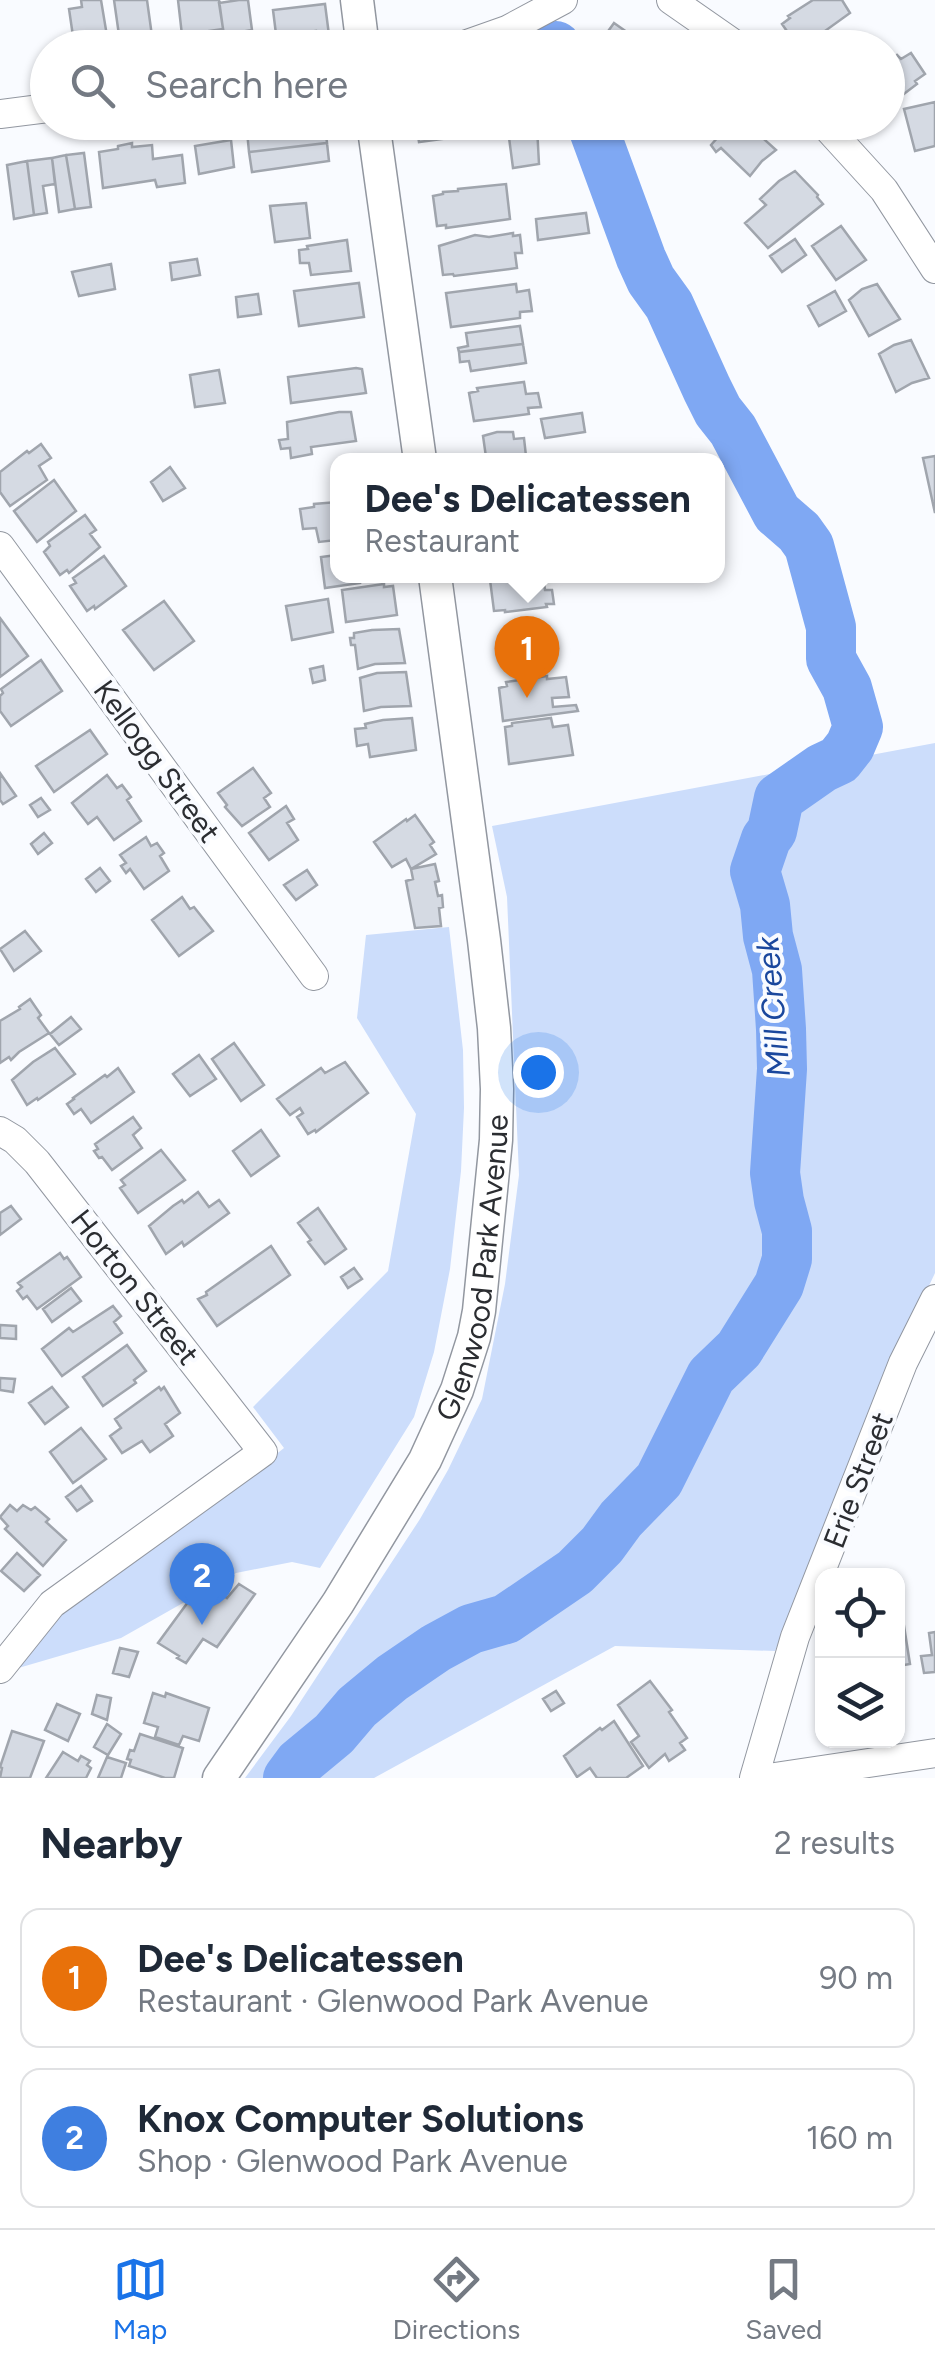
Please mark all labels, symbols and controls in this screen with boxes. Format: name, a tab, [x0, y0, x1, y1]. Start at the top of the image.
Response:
search box	[30, 30, 905, 140]
icon: search	[65, 58, 120, 113]
text: Search here	[145, 62, 348, 108]
popup	[330, 453, 725, 583]
text: Dee's Delicatessen	[364, 476, 691, 522]
text: Restaurant	[364, 522, 520, 560]
pin: 1	[494, 616, 560, 698]
street label: Kellogg Street	[86, 673, 228, 849]
water label: Mill Creek	[748, 934, 798, 1079]
your location	[513, 1047, 564, 1098]
street label: Glenwood Park Avenue	[427, 1114, 515, 1426]
street label: Horton Street	[63, 1202, 207, 1372]
street label: Erie Street	[815, 1407, 901, 1553]
pin: 2	[170, 1542, 234, 1625]
map controls	[815, 1568, 905, 1748]
button: locate	[815, 1568, 905, 1658]
button: layers	[815, 1658, 905, 1748]
text: Nearby	[40, 1818, 182, 1869]
text: 2 results	[774, 1824, 895, 1862]
text: Dee's Delicatessen	[137, 1936, 464, 1982]
text: 1	[68, 1959, 81, 1997]
text: 90 m	[819, 1959, 893, 1997]
text: Restaurant · Glenwood Park Avenue	[137, 1982, 649, 2020]
text: Knox Computer Solutions	[137, 2096, 584, 2142]
text: 2	[65, 2119, 84, 2157]
text: 160 m	[806, 2119, 893, 2157]
text: Shop · Glenwood Park Avenue	[137, 2142, 568, 2180]
tab: Map	[113, 2252, 168, 2346]
tab: Directions	[393, 2252, 520, 2346]
tab: Saved	[745, 2252, 822, 2346]

